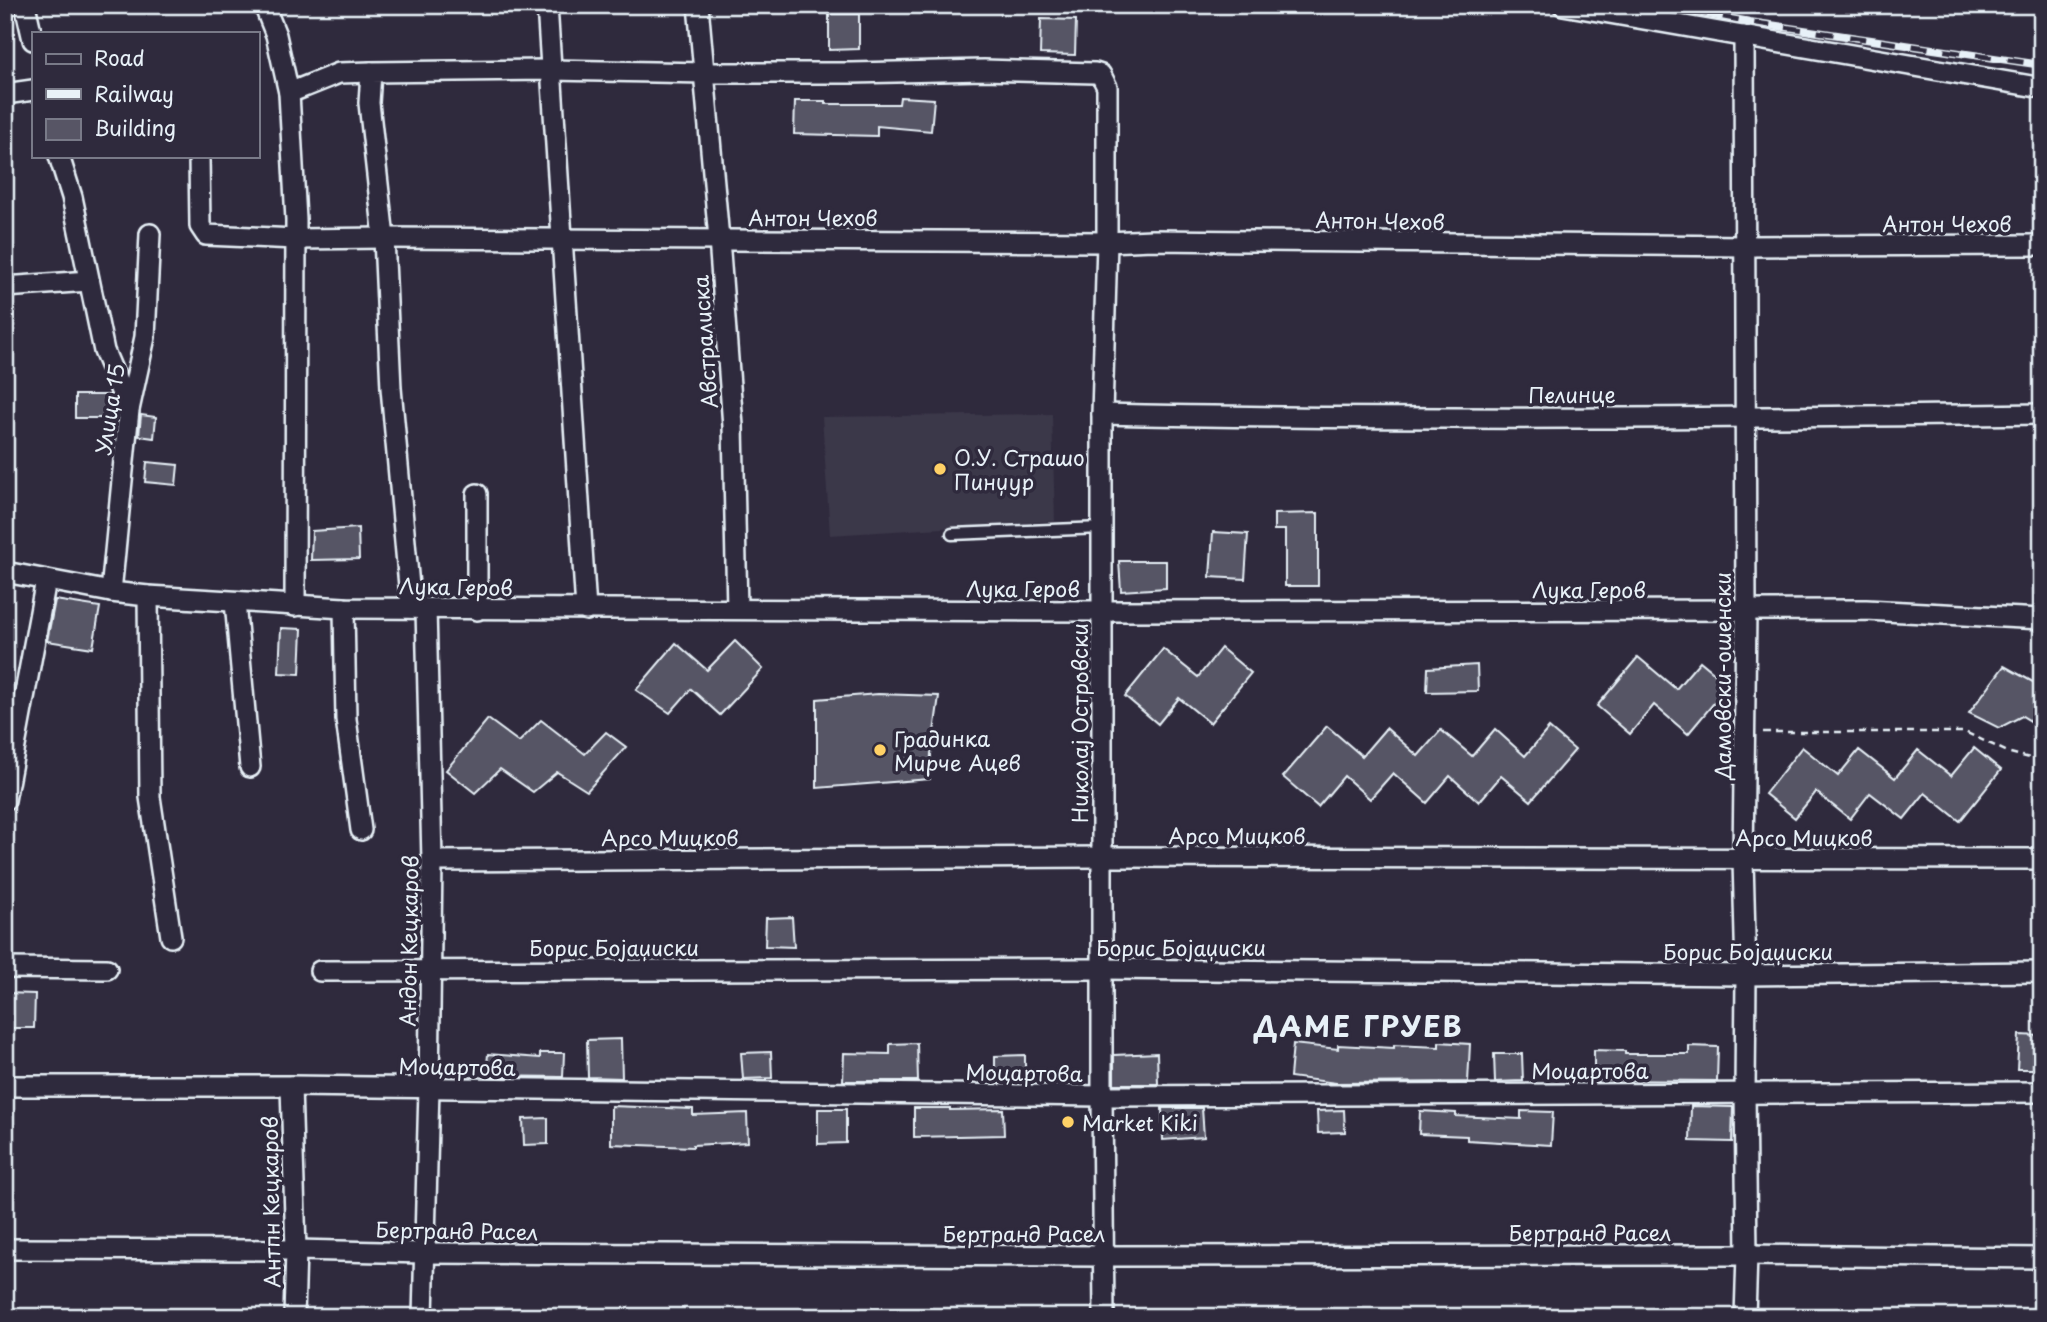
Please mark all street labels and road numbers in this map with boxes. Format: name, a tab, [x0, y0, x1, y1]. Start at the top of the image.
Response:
street label: Антон Чехов	[748, 201, 878, 233]
street label: Антон Чехов	[1315, 203, 1445, 237]
street label: Антон Чехов	[1882, 207, 2012, 239]
street label: Австралиска	[683, 274, 725, 410]
street label: Улица 15	[86, 361, 132, 457]
street label: Пелинце	[1528, 378, 1616, 410]
street label: Лука Геров	[399, 569, 513, 603]
street label: Лука Геров	[966, 572, 1080, 604]
street label: Дамовски-ошенски	[1706, 572, 1738, 781]
street label: Лука Геров	[1532, 573, 1646, 605]
street label: Николај Островски	[1063, 623, 1095, 823]
street label: Арсо Мицков	[1168, 819, 1306, 851]
street label: Арсо Мицков	[601, 821, 739, 853]
street label: Арсо Мицков	[1735, 821, 1873, 853]
street label: Андон Кецкаров	[391, 855, 425, 1027]
street label: Борис Бојаџиски	[529, 931, 699, 963]
street label: Борис Бојаџиски	[1096, 931, 1266, 963]
street label: Борис Бојаџиски	[1663, 935, 1833, 967]
street label: Моцартова	[398, 1049, 516, 1083]
street label: Моцартова	[1531, 1054, 1649, 1086]
street label: Моцартова	[965, 1055, 1083, 1089]
street label: Антпн Кецкаров	[253, 1116, 287, 1288]
street label: Бертранд Расел	[375, 1213, 539, 1247]
street label: Бертранд Расел	[1509, 1216, 1671, 1248]
street label: Бертранд Расел	[943, 1217, 1105, 1249]

